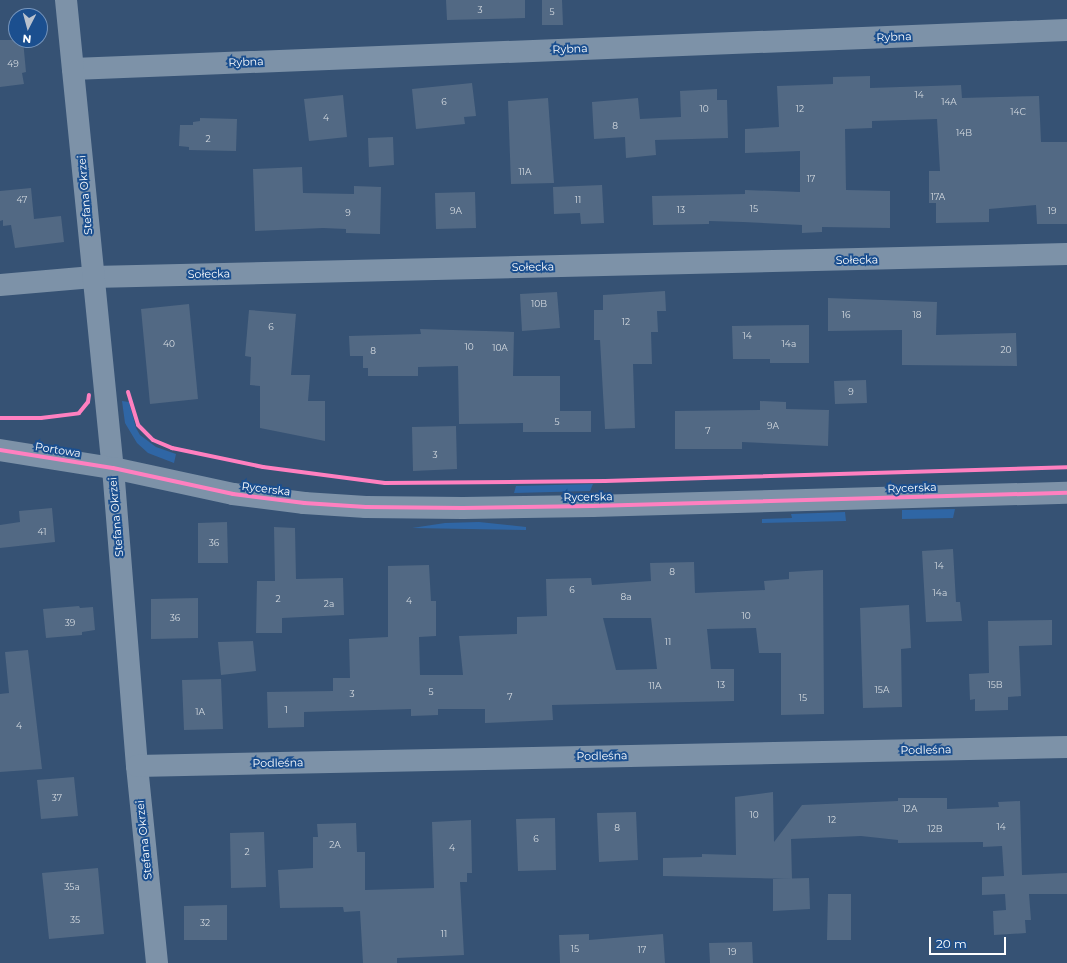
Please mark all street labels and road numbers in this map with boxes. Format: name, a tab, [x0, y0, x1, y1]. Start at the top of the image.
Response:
street label: Rybna	[876, 30, 912, 44]
street label: Rybna	[552, 42, 588, 56]
street label: Rybna	[228, 55, 264, 69]
street label: Stefana Okrzei	[75, 155, 95, 235]
street label: Sołecka	[836, 253, 878, 267]
street label: Sołecka	[512, 260, 554, 274]
street label: Sołecka	[188, 267, 230, 281]
street label: Portowa	[34, 440, 82, 460]
street label: Stefana Okrzei	[106, 477, 126, 557]
street label: Rycerska	[241, 479, 291, 499]
street label: Rycerska	[887, 481, 937, 495]
street label: Rycerska	[563, 490, 613, 504]
street label: Podleśna	[900, 743, 952, 757]
street label: Podleśna	[576, 749, 628, 763]
street label: Podleśna	[252, 756, 304, 770]
street label: Stefana Okrzei	[133, 800, 155, 880]

